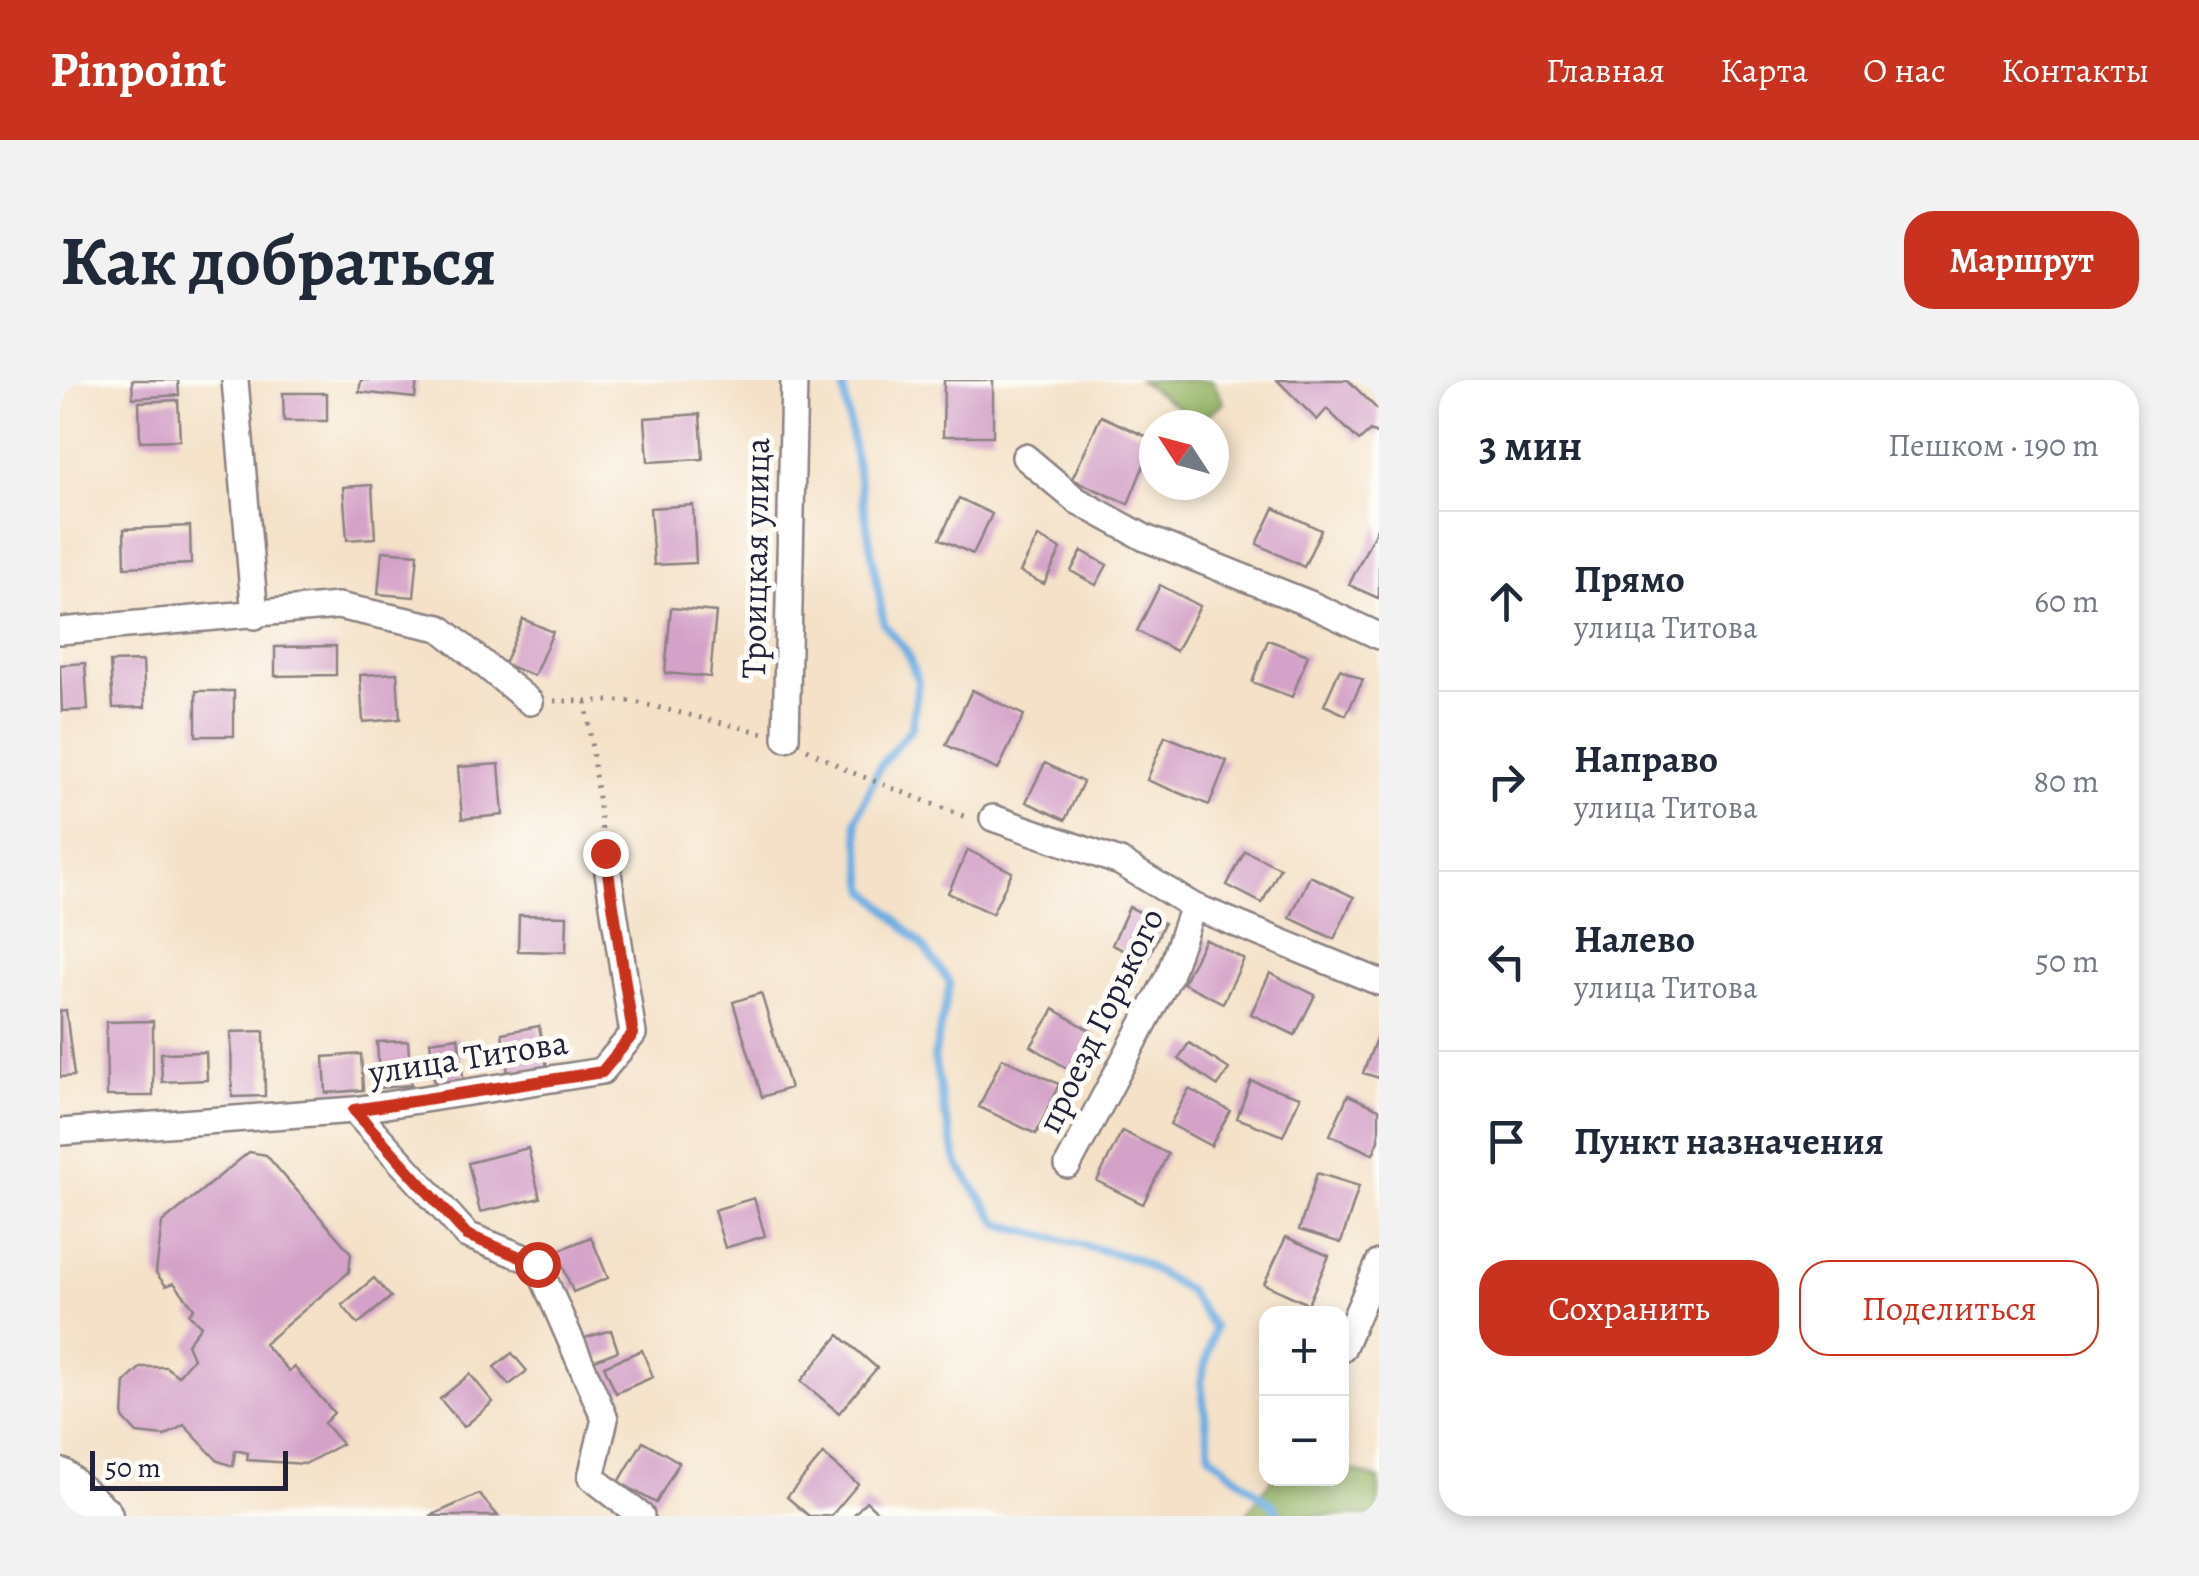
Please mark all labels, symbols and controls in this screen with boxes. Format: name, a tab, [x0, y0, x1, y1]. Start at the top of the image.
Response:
text: Pinpoint	[50, 37, 226, 103]
text: Главная	[1546, 46, 1665, 94]
text: Карта	[1720, 46, 1808, 94]
text: О нас	[1863, 46, 1946, 94]
text: Контакты	[2001, 46, 2149, 94]
button: Маршрут	[1904, 211, 2139, 309]
text: Как добраться	[60, 213, 496, 308]
north arrow	[1139, 410, 1229, 500]
text: 3 мин	[1479, 417, 1582, 474]
text: Пешком · 190 m	[1888, 423, 2099, 467]
street label: Троицкая улица	[729, 437, 781, 679]
text: Прямо	[1574, 553, 1685, 605]
icon: ahead	[1479, 574, 1534, 629]
text: 60 m	[2034, 579, 2099, 623]
text: улица Титова	[1574, 605, 1758, 649]
text: Направо	[1574, 733, 1718, 785]
icon: right	[1479, 754, 1534, 809]
text: 80 m	[2033, 759, 2099, 803]
text: улица Титова	[1574, 785, 1758, 829]
route end	[583, 831, 629, 877]
street label: проезд Горького	[1025, 899, 1175, 1141]
text: Налево	[1574, 913, 1695, 965]
icon: left	[1479, 934, 1534, 989]
text: 50 m	[2035, 939, 2099, 983]
text: улица Титова	[1574, 965, 1758, 1009]
street label: улица Титова	[364, 1018, 571, 1097]
icon: arrive	[1479, 1114, 1534, 1169]
text: Пункт назначения	[1574, 1115, 1884, 1167]
route start	[515, 1242, 561, 1288]
button: Сохранить	[1479, 1260, 1779, 1356]
button: Поделиться	[1799, 1260, 2099, 1356]
map controls	[1259, 1306, 1349, 1486]
button: +	[1259, 1306, 1349, 1396]
button: −	[1259, 1396, 1349, 1486]
scale bar	[90, 1446, 288, 1490]
text: 50 m	[105, 1449, 161, 1487]

